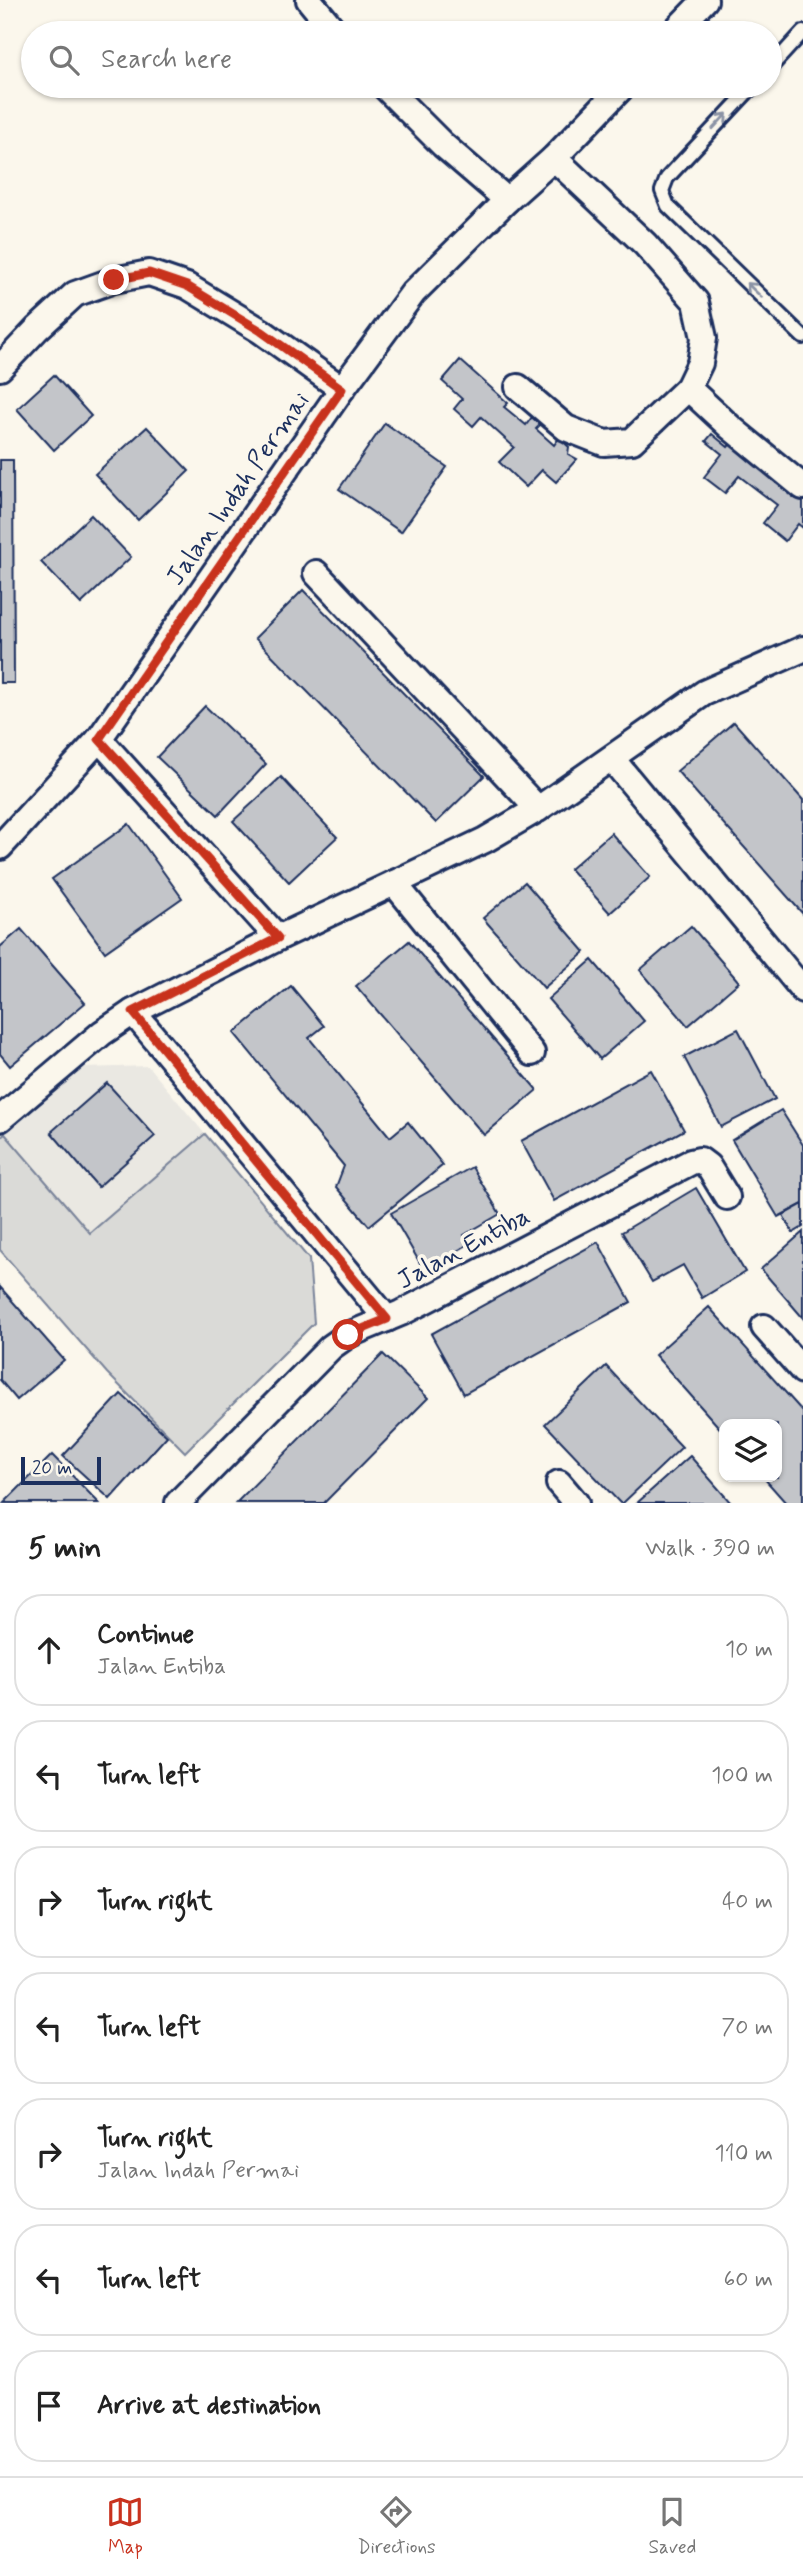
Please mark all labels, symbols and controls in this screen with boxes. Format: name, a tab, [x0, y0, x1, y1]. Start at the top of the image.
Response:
search box	[21, 21, 782, 98]
icon: search	[45, 41, 83, 79]
text: Search here	[101, 43, 232, 77]
one-way arrow	[711, 113, 728, 130]
route end	[98, 264, 129, 295]
one-way arrow	[745, 281, 762, 298]
street label: Jalan Indah Permai	[159, 386, 318, 593]
street label: Jalan Entiba	[392, 1200, 536, 1298]
route start	[332, 1319, 363, 1350]
map controls	[719, 1419, 782, 1482]
button: layers	[719, 1419, 782, 1482]
scale bar	[21, 1454, 102, 1486]
text: 20 m	[32, 1456, 72, 1481]
text: 5 min	[28, 1529, 102, 1568]
text: Walk · 390 m	[645, 1534, 775, 1564]
text: Continue	[97, 1618, 194, 1652]
icon: ahead	[30, 1631, 68, 1669]
text: 10 m	[725, 1635, 773, 1665]
text: Jalan Entiba	[97, 1652, 226, 1682]
icon: left	[30, 1757, 68, 1795]
text: Turn left	[97, 1759, 201, 1793]
text: 100 m	[711, 1761, 773, 1791]
icon: right	[30, 1883, 68, 1921]
text: Turn right	[97, 1885, 213, 1919]
text: 40 m	[722, 1887, 773, 1917]
icon: left	[30, 2009, 68, 2047]
text: Turn left	[97, 2011, 201, 2045]
text: 70 m	[721, 2013, 773, 2043]
text: Turn right	[97, 2122, 213, 2156]
icon: right	[30, 2135, 68, 2173]
text: 110 m	[714, 2139, 773, 2169]
text: Jalan Indah Permai	[97, 2156, 299, 2186]
icon: left	[30, 2261, 68, 2299]
text: Turn left	[97, 2263, 201, 2297]
text: 60 m	[724, 2265, 773, 2295]
icon: arrive	[30, 2387, 68, 2425]
text: Arrive at destination	[97, 2389, 321, 2423]
tab: Map	[106, 2493, 144, 2560]
tab: Directions	[357, 2493, 436, 2560]
tab: Saved	[648, 2493, 696, 2560]

